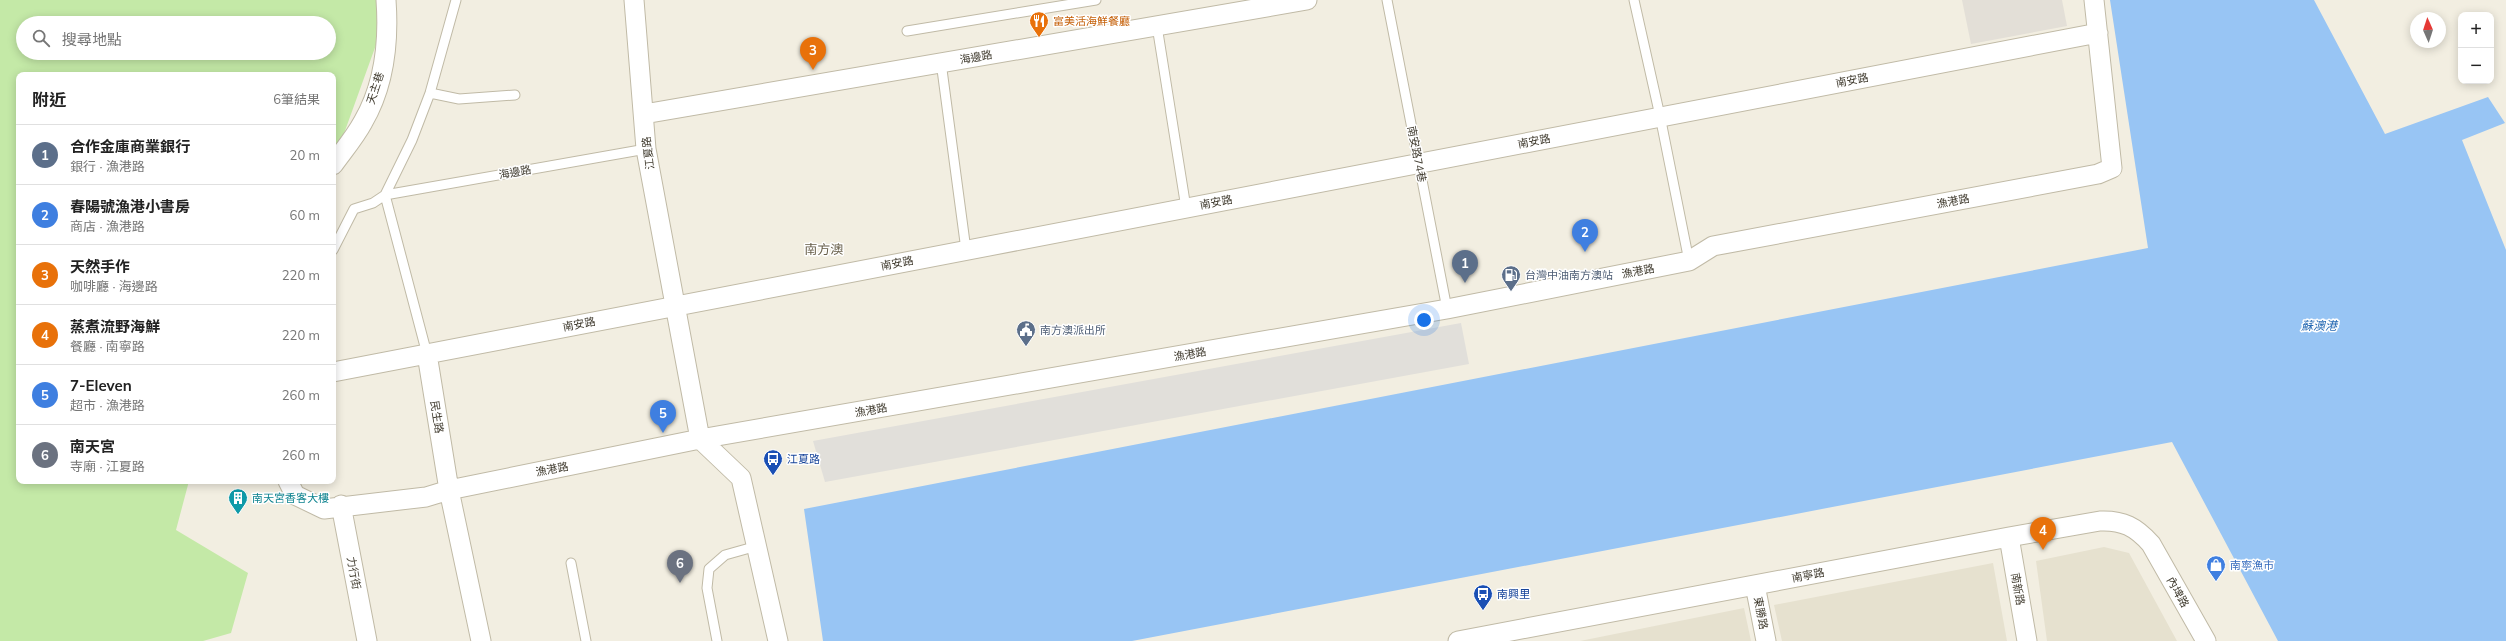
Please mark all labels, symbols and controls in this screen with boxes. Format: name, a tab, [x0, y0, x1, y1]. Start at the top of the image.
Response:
restaurant icon: 富美活海鮮餐廳	[1028, 10, 1050, 38]
north arrow	[2410, 12, 2446, 48]
map controls	[2458, 12, 2494, 84]
button: +	[2458, 12, 2494, 48]
place label: 富美活海鮮餐廳	[1053, 14, 1130, 28]
search box	[16, 16, 336, 60]
icon: search	[30, 27, 52, 49]
text: 搜尋地點	[62, 30, 122, 49]
pin: 3	[800, 37, 826, 70]
street label: 海邊路	[959, 47, 993, 67]
button: −	[2458, 48, 2494, 84]
street label: 天主巷	[363, 70, 387, 106]
street label: 南安路	[1834, 70, 1870, 90]
text: 附近	[32, 89, 66, 110]
text: 6筆結果	[273, 91, 320, 107]
street label: 南安路74巷	[1405, 125, 1429, 183]
street label: 南安路	[1516, 131, 1552, 151]
street label: 江夏路	[639, 136, 657, 170]
text: 合作金庫商業銀行	[70, 137, 190, 156]
text: 1	[41, 147, 49, 163]
text: 20 m	[290, 147, 320, 163]
text: 銀行 · 漁港路	[70, 158, 145, 174]
street label: 海邊路	[498, 162, 532, 182]
street label: 漁港路	[1935, 191, 1971, 211]
street label: 南安路	[1198, 192, 1234, 212]
text: 春陽號漁港小書房	[70, 197, 190, 216]
text: 2	[41, 207, 49, 223]
text: 60 m	[290, 207, 320, 223]
text: 商店 · 漁港路	[70, 218, 145, 234]
pin: 2	[1572, 219, 1598, 252]
district label: 南方澳	[804, 241, 844, 257]
pin: 1	[1452, 250, 1478, 283]
street label: 南安路	[879, 253, 915, 273]
text: 天然手作	[70, 257, 130, 276]
street label: 漁港路	[1620, 261, 1656, 281]
fuel station icon: 台灣中油南方澳站	[1500, 264, 1522, 292]
text: 3	[41, 267, 49, 283]
text: 220 m	[282, 267, 320, 283]
place label: 台灣中油南方澳站	[1525, 268, 1613, 282]
text: 咖啡廳 · 海邊路	[70, 278, 158, 294]
your location	[1414, 310, 1434, 330]
street label: 南安路	[561, 314, 597, 334]
text: 蒸煮流野海鮮	[70, 317, 160, 336]
water label: 蘇澳港	[2301, 318, 2339, 333]
public building icon: 南方澳派出所	[1015, 319, 1037, 347]
place label: 南方澳派出所	[1040, 323, 1106, 337]
text: 4	[41, 327, 49, 343]
text: 220 m	[282, 327, 320, 343]
text: 餐廳 · 南寧路	[70, 338, 145, 354]
street label: 漁港路	[1173, 344, 1207, 364]
text: 7-Eleven	[70, 376, 132, 395]
text: 5	[41, 387, 49, 403]
text: 260 m	[282, 387, 320, 403]
text: 超市 · 漁港路	[70, 397, 145, 413]
street label: 民生路	[428, 400, 446, 434]
pin: 5	[650, 400, 676, 433]
street label: 漁港路	[854, 400, 888, 420]
text: 南天宮	[70, 437, 115, 456]
text: 6	[41, 447, 49, 463]
text: 260 m	[282, 447, 320, 463]
bus stop icon: 江夏路	[762, 448, 784, 476]
place label: 江夏路	[787, 452, 820, 466]
text: 寺廟 · 江夏路	[70, 458, 145, 474]
street label: 漁港路	[534, 459, 570, 479]
building icon: 南天宮香客大樓	[227, 487, 249, 515]
place label: 南天宮香客大樓	[252, 491, 329, 505]
pin: 4	[2030, 517, 2056, 550]
pin: 6	[667, 550, 693, 583]
shop icon: 南寧漁市	[2205, 554, 2227, 582]
street label: 力行街	[344, 555, 364, 591]
place label: 南寧漁市	[2230, 558, 2274, 572]
street label: 南寧路	[1790, 565, 1826, 585]
street label: 南新路	[2008, 572, 2028, 606]
street label: 內埤路	[2164, 574, 2192, 610]
bus stop icon: 南興里	[1472, 583, 1494, 611]
place label: 南興里	[1497, 587, 1530, 601]
street label: 東勝路	[1751, 595, 1771, 631]

